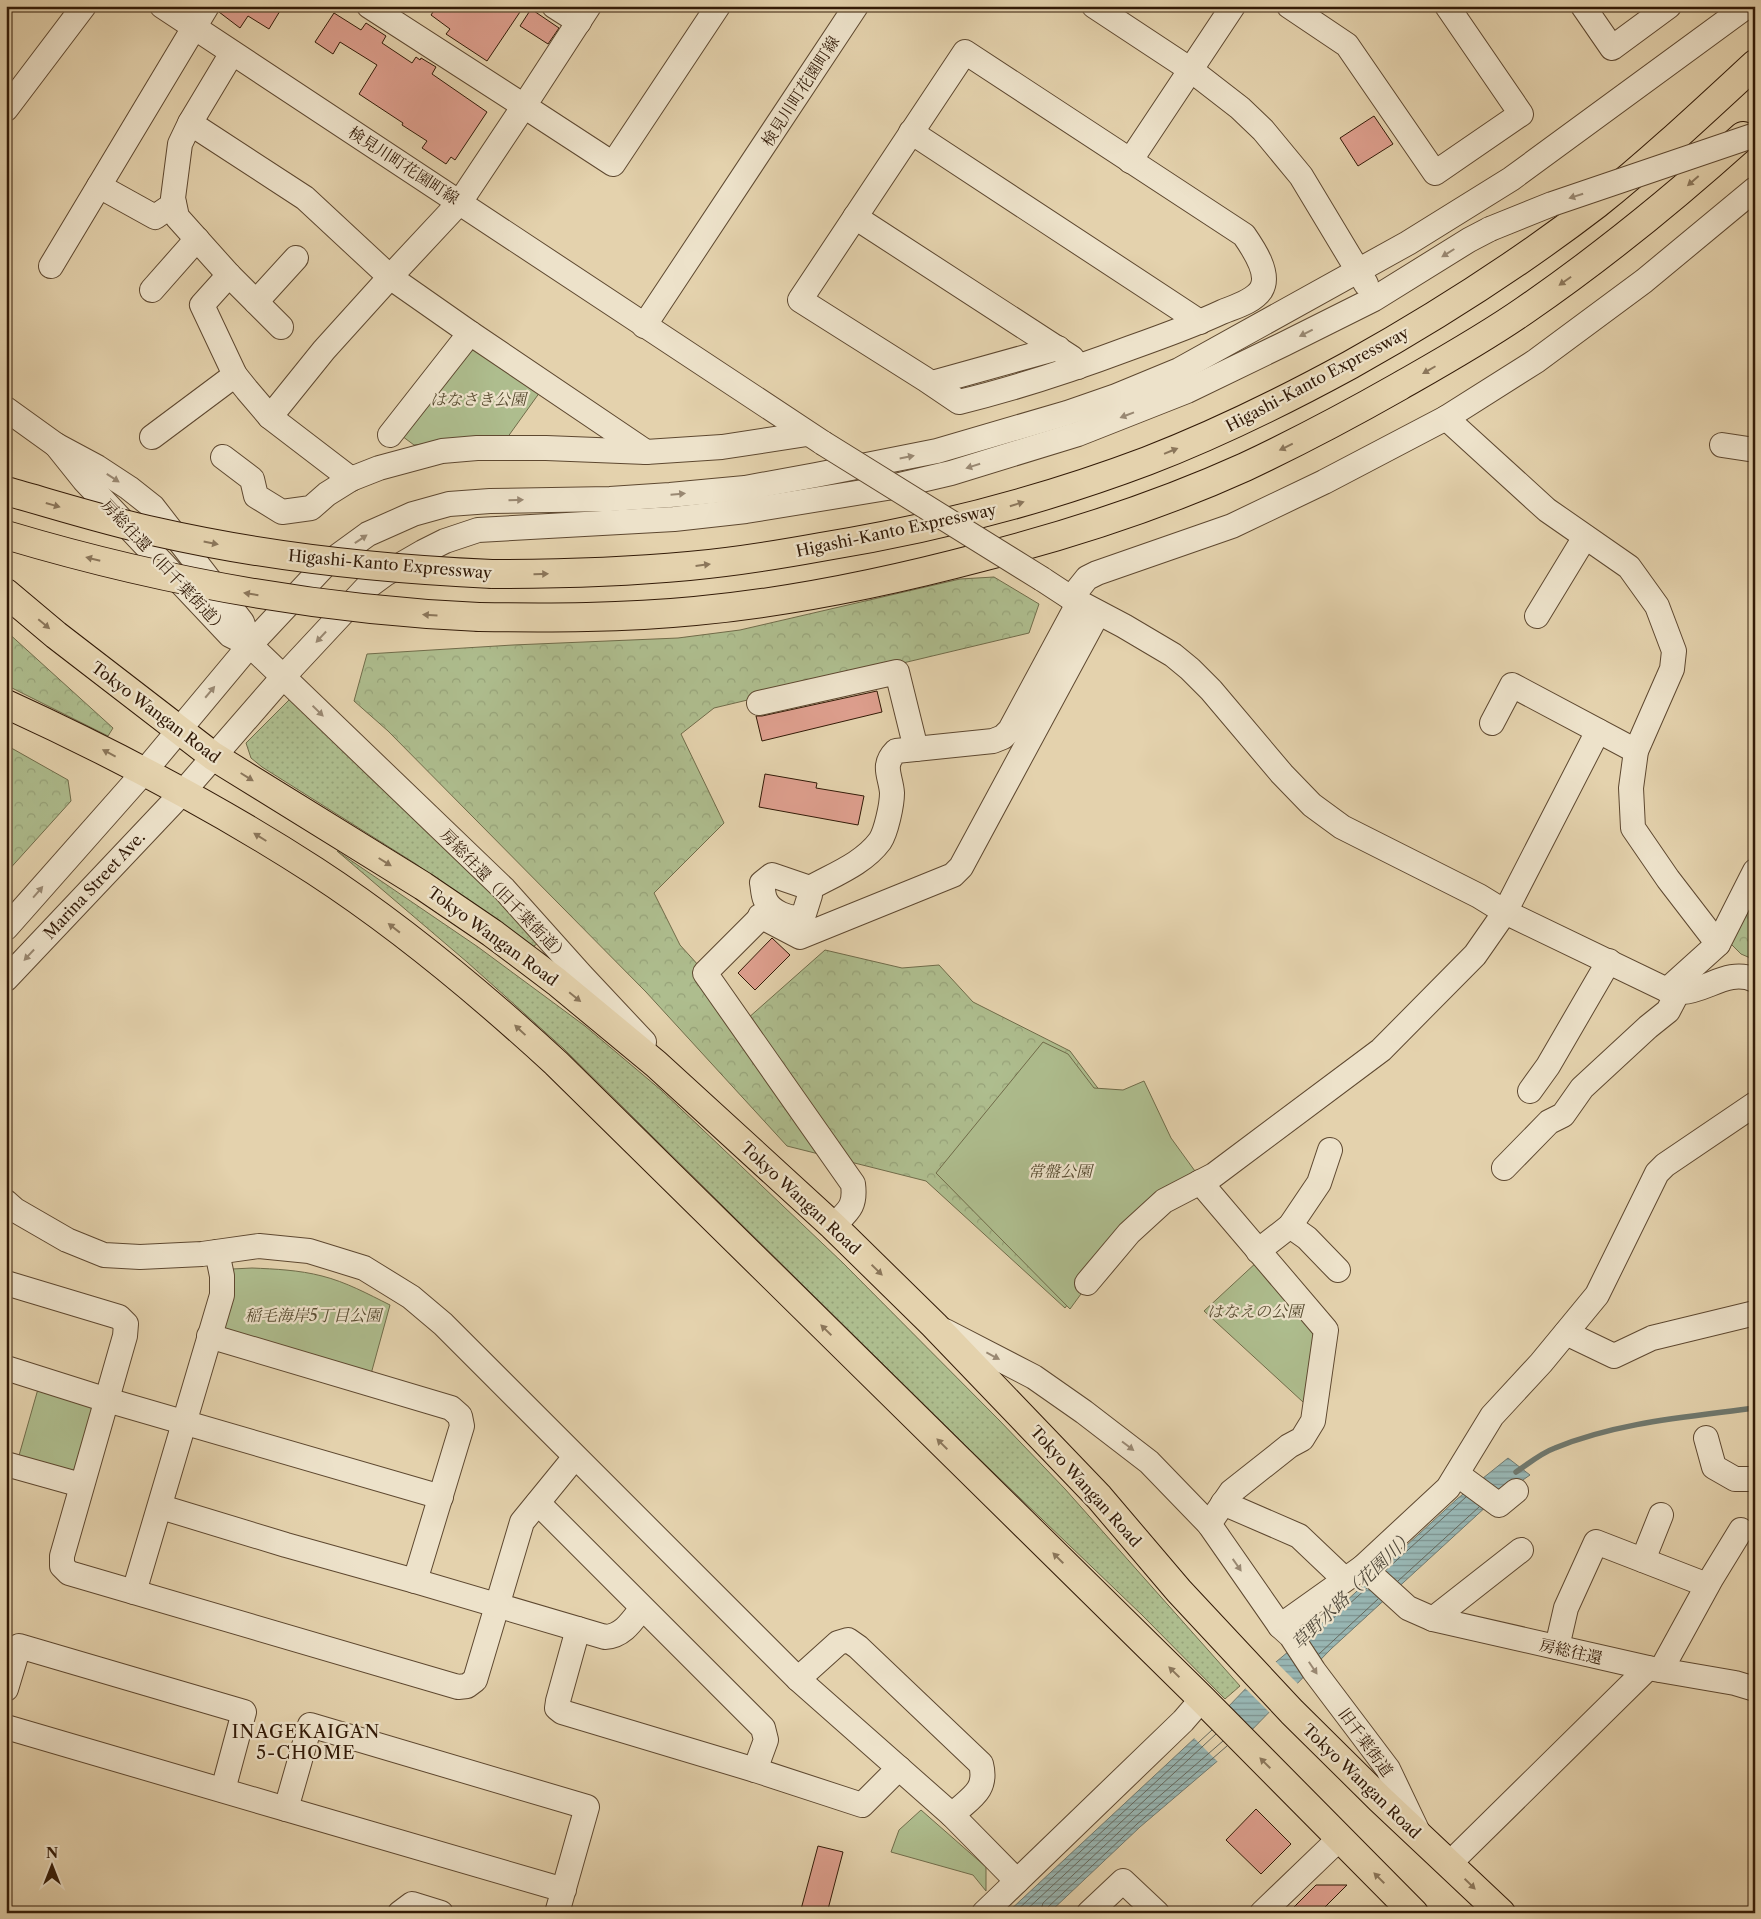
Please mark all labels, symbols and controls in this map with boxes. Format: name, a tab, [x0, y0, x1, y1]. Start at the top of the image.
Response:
street label: 検見川町花園町線	[757, 32, 843, 150]
street label: 検見川町花園町線	[345, 122, 463, 208]
one-way arrow	[1687, 175, 1699, 187]
one-way arrow	[1568, 192, 1583, 200]
one-way arrow	[1441, 248, 1454, 257]
one-way arrow	[1559, 276, 1572, 287]
street label: Higashi-Kanto Expressway	[1222, 322, 1413, 436]
one-way arrow	[1299, 329, 1314, 337]
one-way arrow	[1422, 365, 1435, 374]
park label: はなさき公園	[430, 389, 529, 409]
one-way arrow	[1120, 411, 1134, 419]
one-way arrow	[1279, 443, 1293, 451]
one-way arrow	[1164, 447, 1179, 455]
one-way arrow	[900, 453, 915, 461]
one-way arrow	[965, 463, 980, 471]
one-way arrow	[107, 473, 120, 482]
one-way arrow	[670, 490, 686, 498]
street label: 房総往還（旧千葉街道）	[98, 495, 232, 637]
one-way arrow	[508, 496, 524, 504]
street label: Higashi-Kanto Expressway	[794, 499, 999, 561]
one-way arrow	[1010, 499, 1025, 507]
one-way arrow	[46, 501, 61, 509]
one-way arrow	[354, 535, 368, 544]
one-way arrow	[203, 539, 219, 547]
street label: Higashi-Kanto Expressway	[287, 545, 494, 583]
one-way arrow	[85, 555, 100, 563]
one-way arrow	[696, 561, 712, 569]
one-way arrow	[533, 570, 549, 578]
one-way arrow	[243, 589, 259, 597]
one-way arrow	[422, 610, 438, 618]
one-way arrow	[37, 618, 49, 630]
one-way arrow	[315, 630, 327, 642]
street label: Tokyo Wangan Road	[88, 657, 225, 767]
one-way arrow	[204, 686, 215, 699]
one-way arrow	[312, 704, 324, 716]
one-way arrow	[101, 749, 116, 757]
one-way arrow	[240, 773, 253, 782]
street label: 房総往還（旧千葉街道）	[437, 825, 573, 965]
street label: Marina Street Ave.	[39, 827, 149, 943]
one-way arrow	[253, 832, 266, 841]
one-way arrow	[379, 857, 392, 867]
street label: Tokyo Wangan Road	[424, 882, 562, 990]
one-way arrow	[33, 885, 44, 898]
one-way arrow	[387, 923, 401, 933]
one-way arrow	[23, 948, 35, 960]
one-way arrow	[568, 991, 581, 1002]
one-way arrow	[514, 1025, 527, 1036]
street label: Tokyo Wangan Road	[737, 1137, 865, 1259]
park label: 常盤公園	[1028, 1161, 1095, 1181]
one-way arrow	[871, 1263, 883, 1275]
park label: はなえの公園	[1207, 1301, 1306, 1321]
park label: 稲毛海岸5丁目公園	[245, 1305, 384, 1325]
one-way arrow	[821, 1324, 833, 1336]
one-way arrow	[986, 1352, 1000, 1360]
street label: Tokyo Wangan Road	[1026, 1421, 1146, 1551]
one-way arrow	[937, 1438, 949, 1450]
one-way arrow	[1121, 1441, 1135, 1451]
water label: 草野水路（花園川）	[1287, 1526, 1419, 1654]
one-way arrow	[1052, 1552, 1064, 1564]
one-way arrow	[1233, 1558, 1242, 1571]
street label: 房総往還	[1538, 1634, 1604, 1668]
one-way arrow	[1308, 1662, 1318, 1675]
one-way arrow	[1168, 1666, 1180, 1678]
street label: 旧千葉街道	[1334, 1704, 1398, 1780]
street label: Tokyo Wangan Road	[1299, 1719, 1425, 1843]
district label: INAGEKAIGAN 5-CHOME	[232, 1721, 380, 1764]
one-way arrow	[1259, 1757, 1271, 1769]
north arrow	[28, 1842, 78, 1892]
text: N	[46, 1844, 58, 1862]
one-way arrow	[1373, 1873, 1385, 1885]
one-way arrow	[1464, 1878, 1476, 1890]

